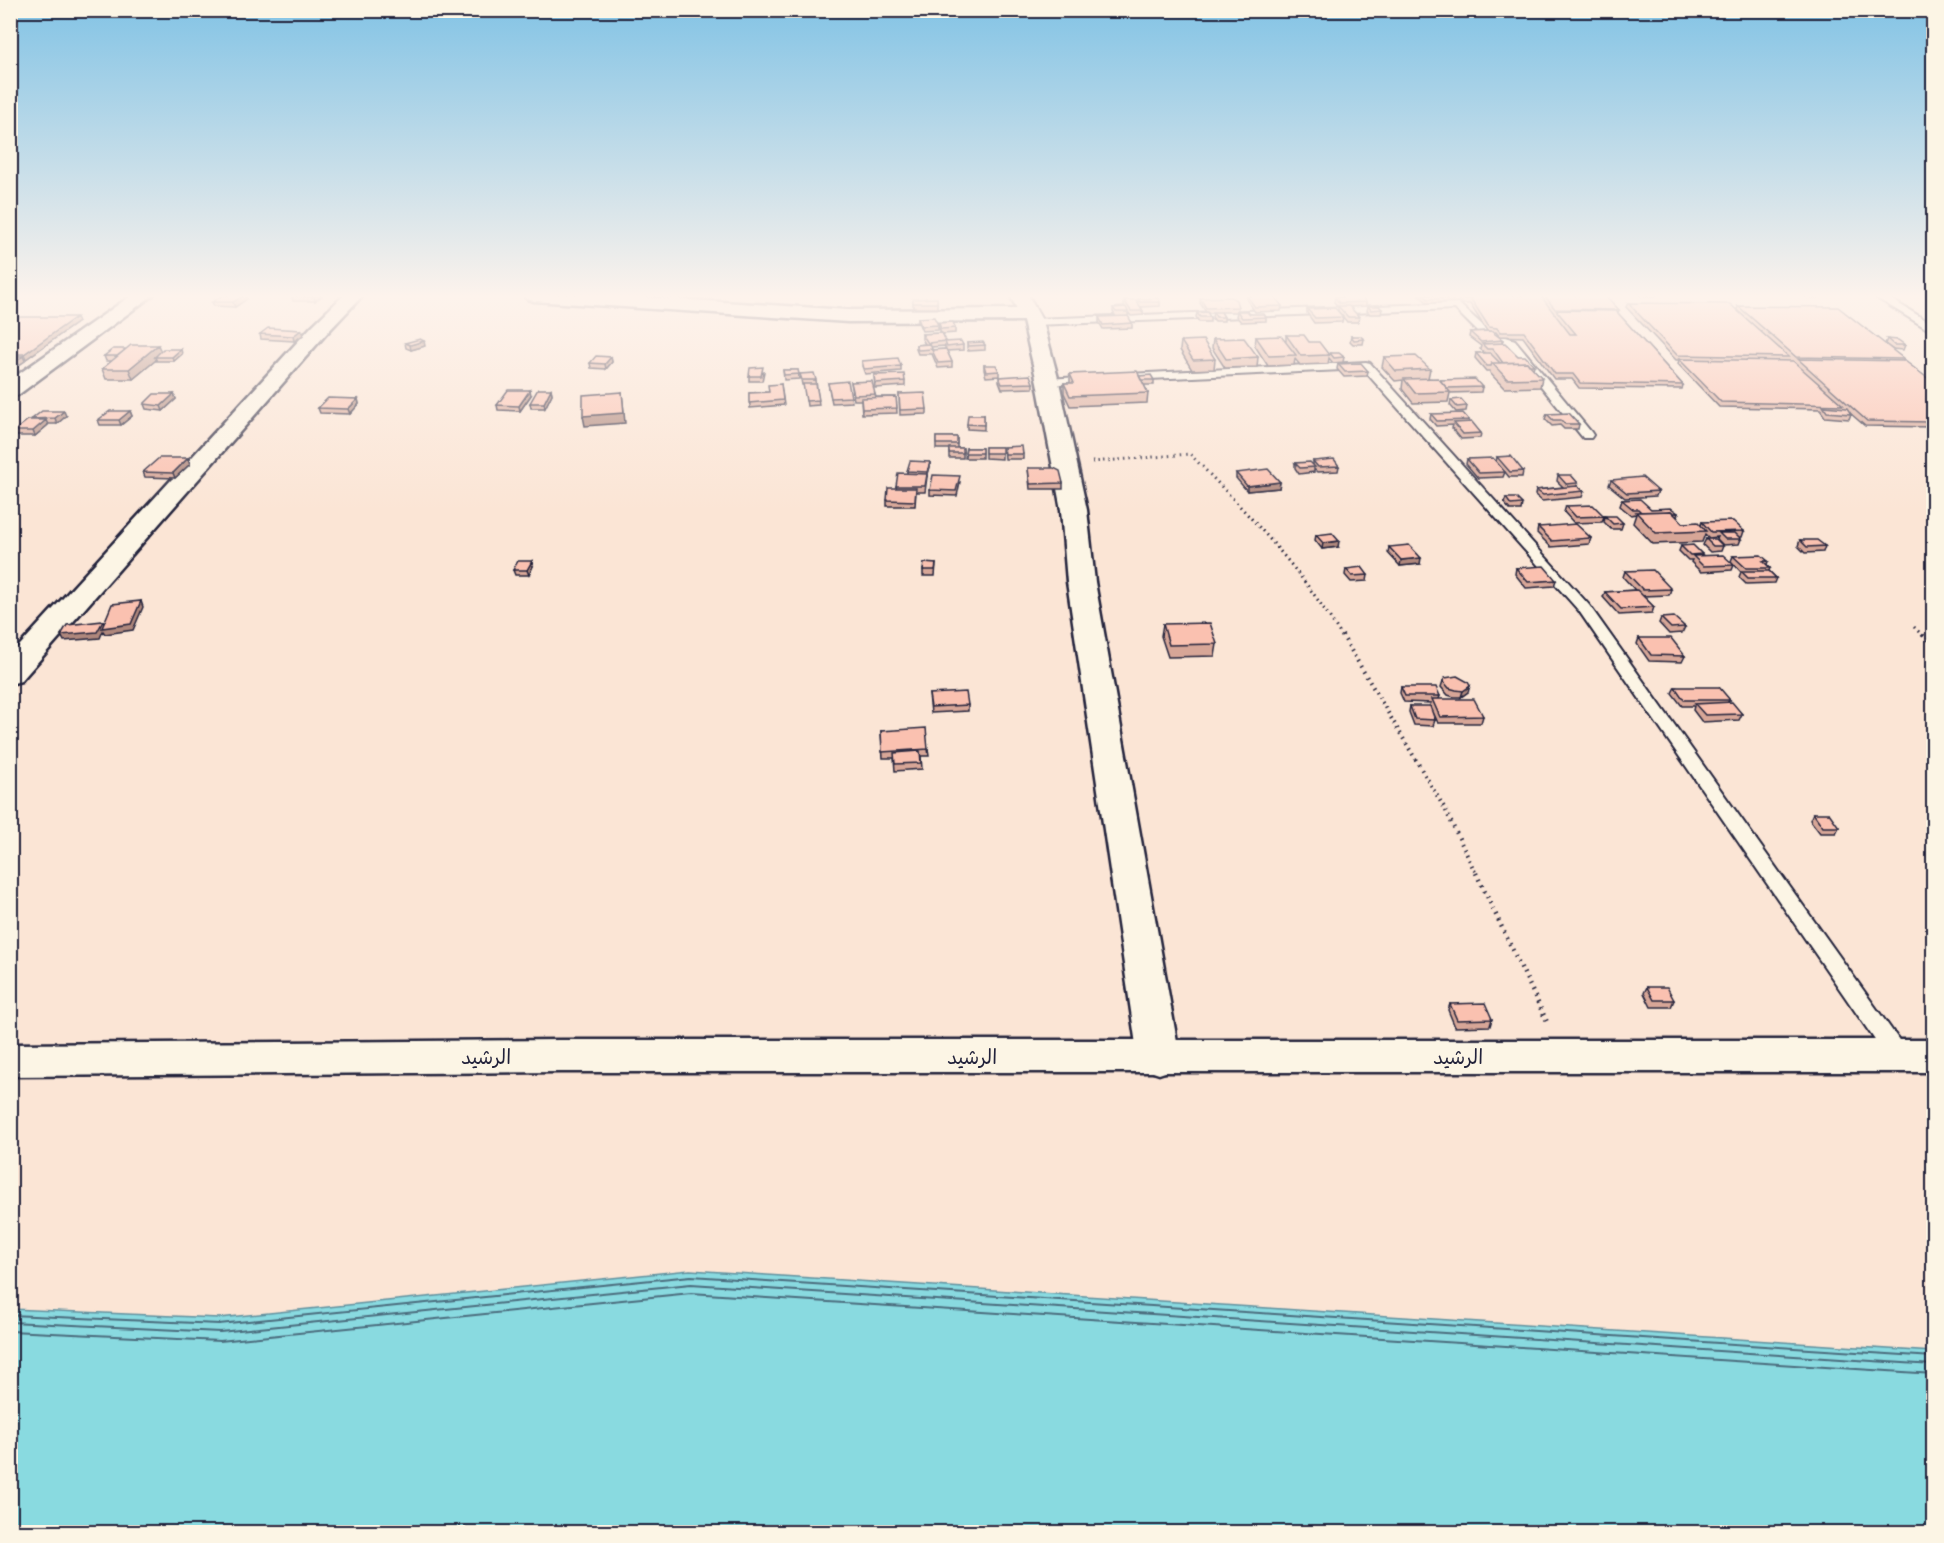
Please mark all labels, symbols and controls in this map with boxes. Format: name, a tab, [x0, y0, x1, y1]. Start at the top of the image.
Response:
street label: الرشيد	[461, 1046, 511, 1069]
street label: الرشيد	[947, 1046, 997, 1069]
street label: الرشيد	[1433, 1046, 1483, 1069]

